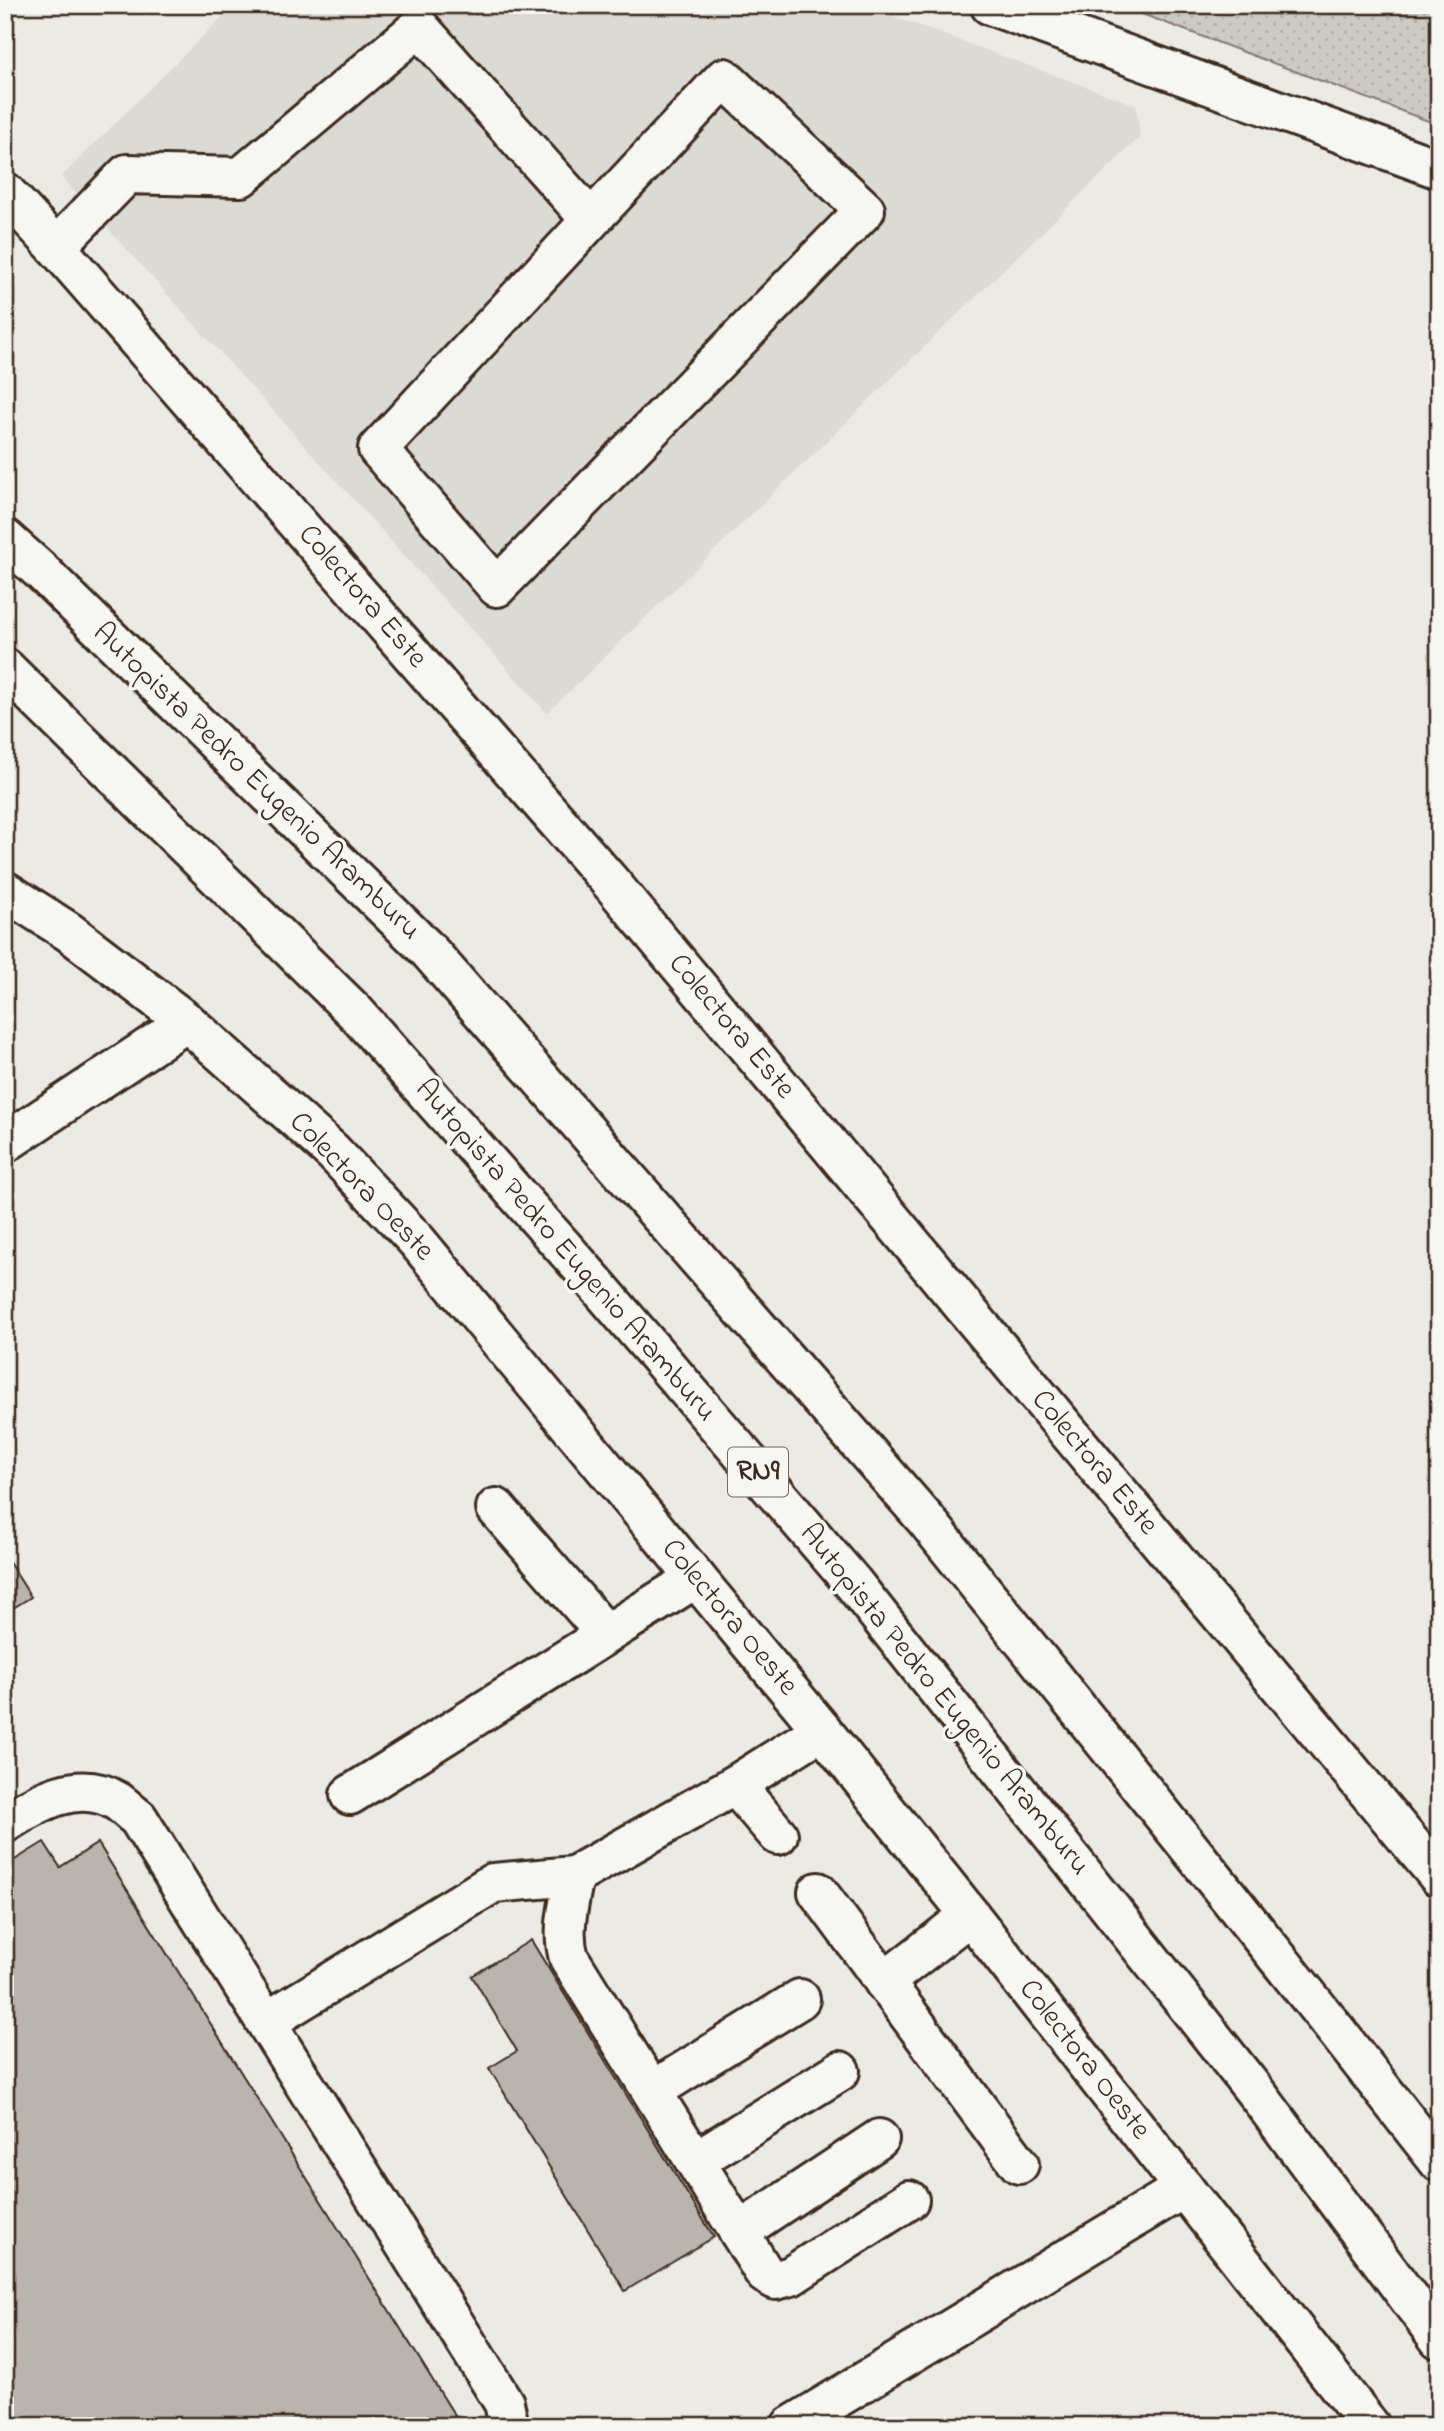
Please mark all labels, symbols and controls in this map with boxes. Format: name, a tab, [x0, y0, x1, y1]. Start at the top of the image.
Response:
street label: Colectora Este	[287, 515, 438, 679]
street label: Autopista Pedro Eugenio Aramburu	[82, 613, 430, 951]
street label: Colectora Este	[657, 944, 806, 1110]
street label: Autopista Pedro Eugenio Aramburu	[403, 1070, 727, 1432]
street label: Colectora Oeste	[278, 1102, 444, 1272]
street label: Colectora Este	[1020, 1380, 1169, 1546]
road number: RN9	[728, 1448, 788, 1496]
street label: Autopista Pedro Eugenio Aramburu	[788, 1514, 1100, 1886]
street label: Colectora Oeste	[650, 1530, 808, 1707]
street label: Colectora Oeste	[1007, 1970, 1161, 2150]

